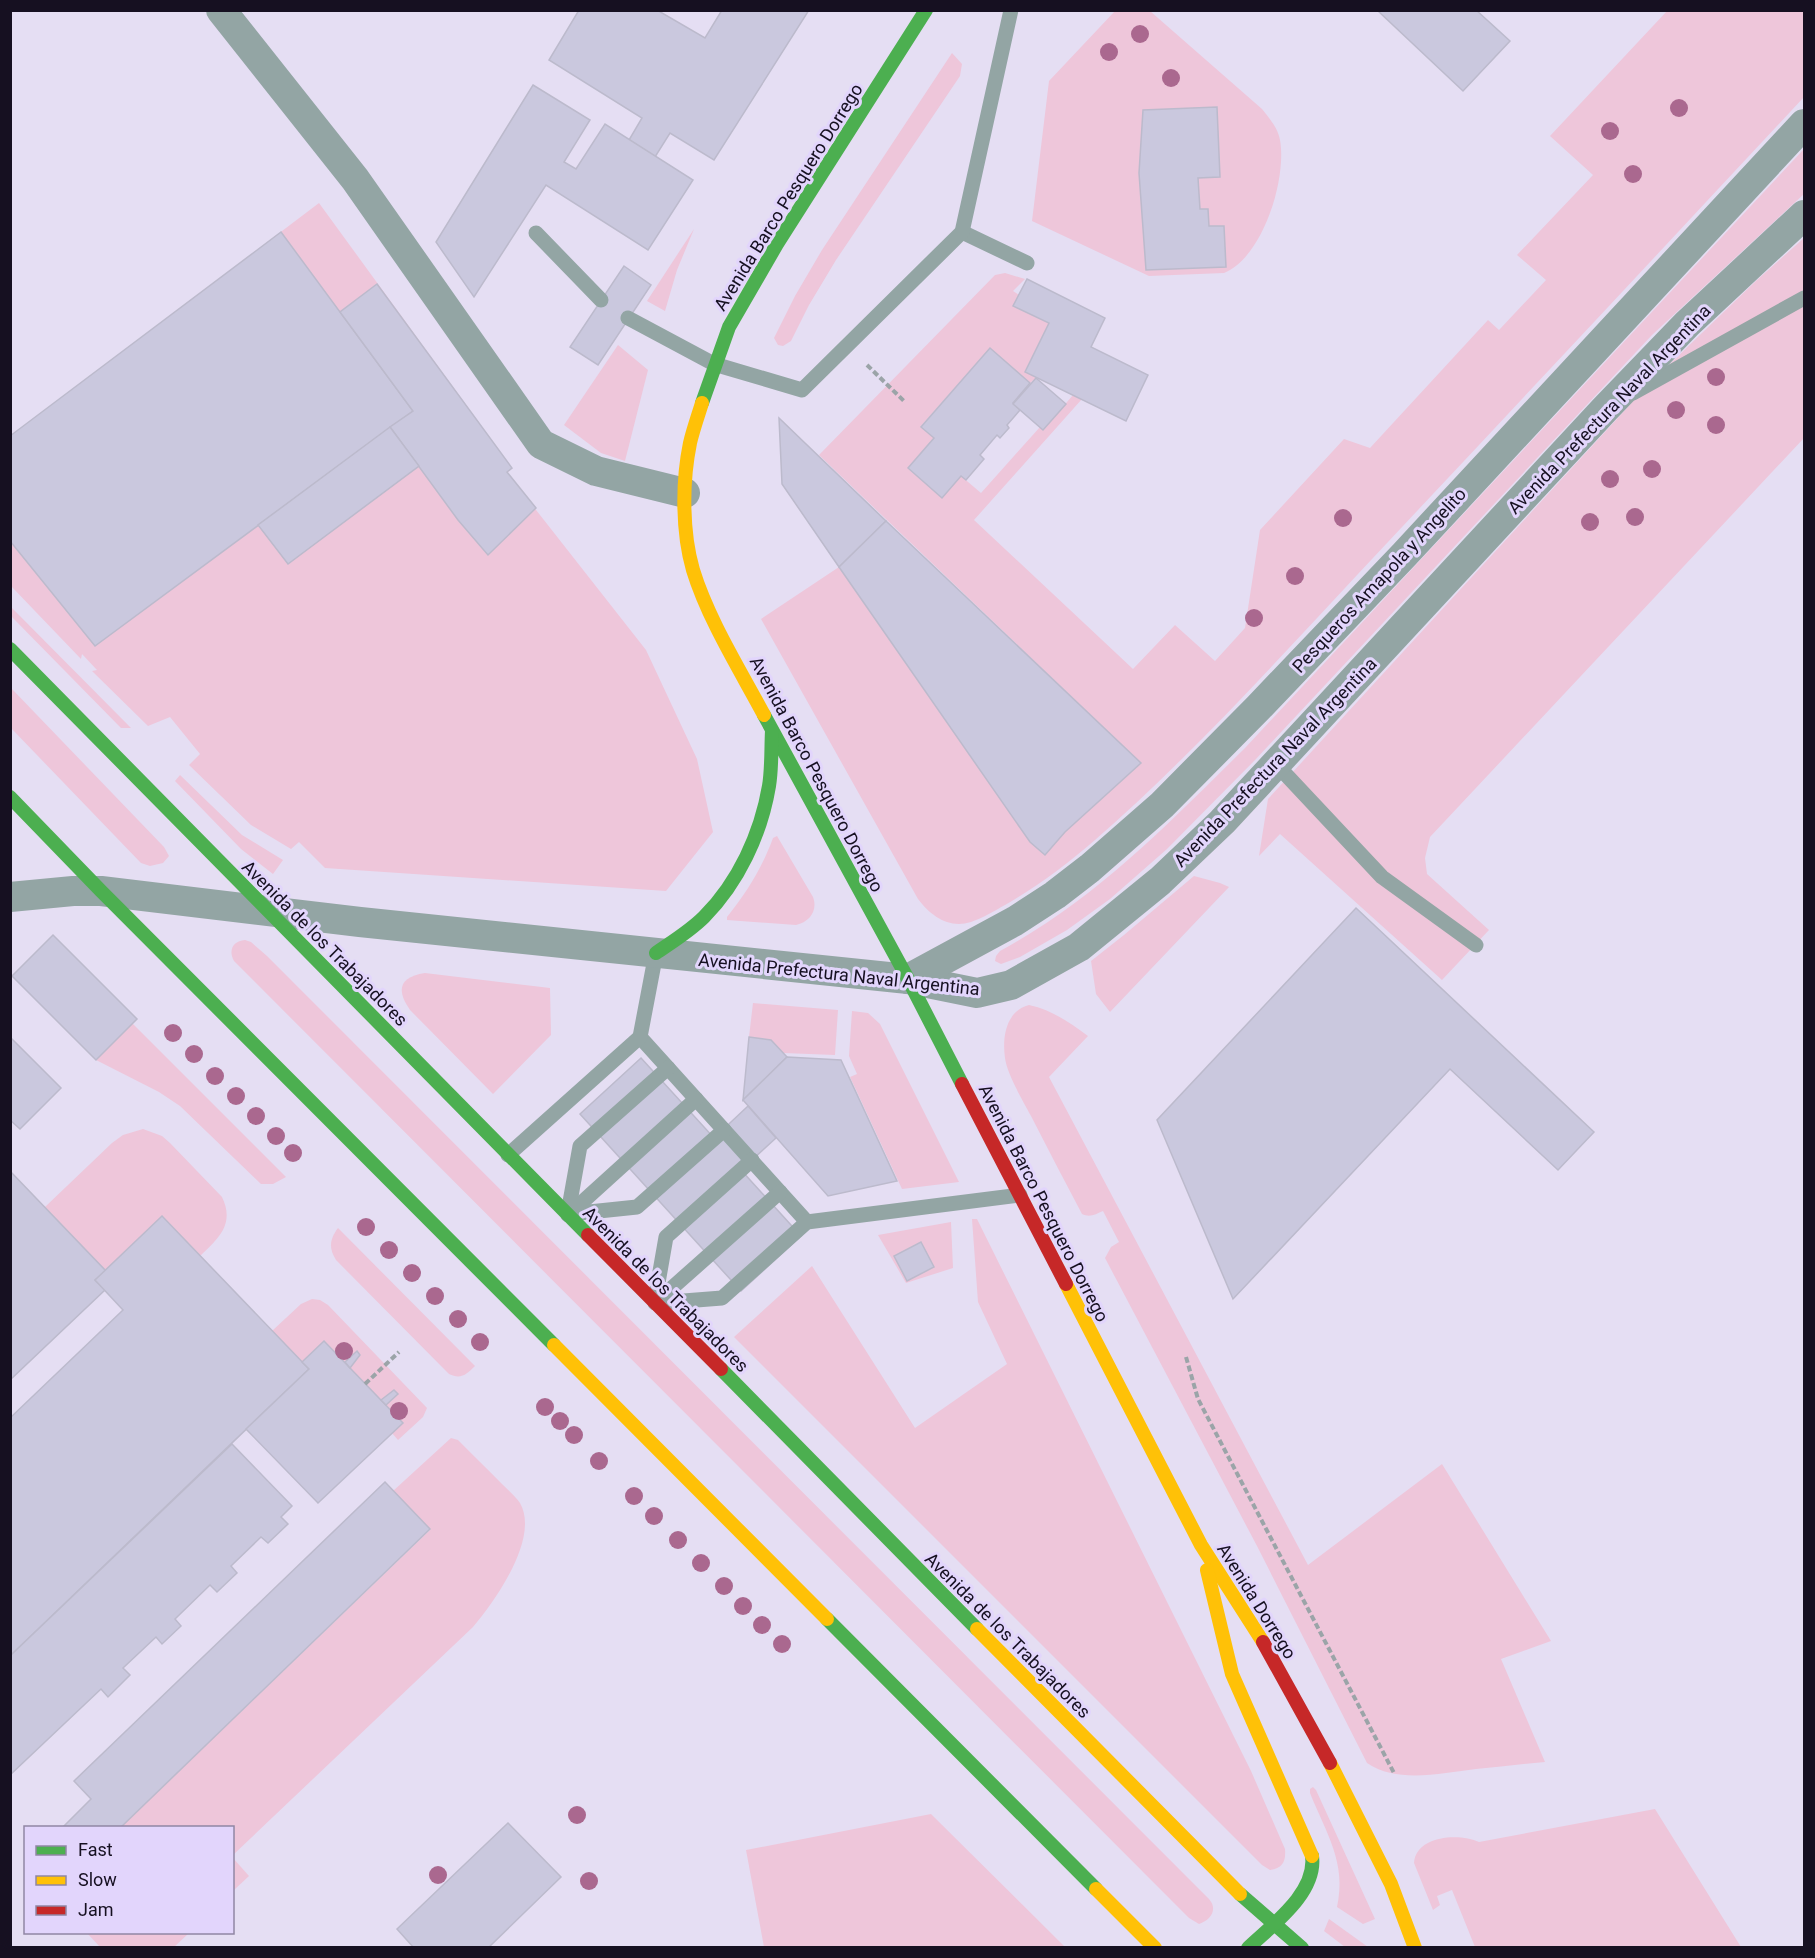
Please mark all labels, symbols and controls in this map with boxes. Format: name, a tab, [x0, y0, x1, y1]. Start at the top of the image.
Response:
street label: Avenida Barco Pesquero Dorrego	[709, 80, 867, 314]
street label: Avenida Prefectura Naval Argentina	[1503, 300, 1715, 518]
street label: Pesqueros Amapola y Angelito	[1288, 483, 1470, 677]
street label: Avenida Barco Pesquero Dorrego	[746, 653, 888, 895]
street label: Avenida Prefectura Naval Argentina	[1169, 653, 1381, 871]
street label: Avenida de los Trabajadores	[238, 856, 412, 1030]
street label: Avenida Prefectura Naval Argentina	[697, 949, 981, 999]
street label: Avenida Barco Pesquero Dorrego	[975, 1081, 1113, 1325]
street label: Avenida de los Trabajadores	[579, 1202, 753, 1376]
street label: Avenida Dorrego	[1213, 1539, 1301, 1663]
street label: Avenida de los Trabajadores	[921, 1548, 1095, 1722]
legend	[24, 1826, 234, 1934]
text: Fast	[78, 1839, 113, 1860]
text: Slow	[78, 1869, 117, 1890]
text: Jam	[78, 1899, 114, 1920]

